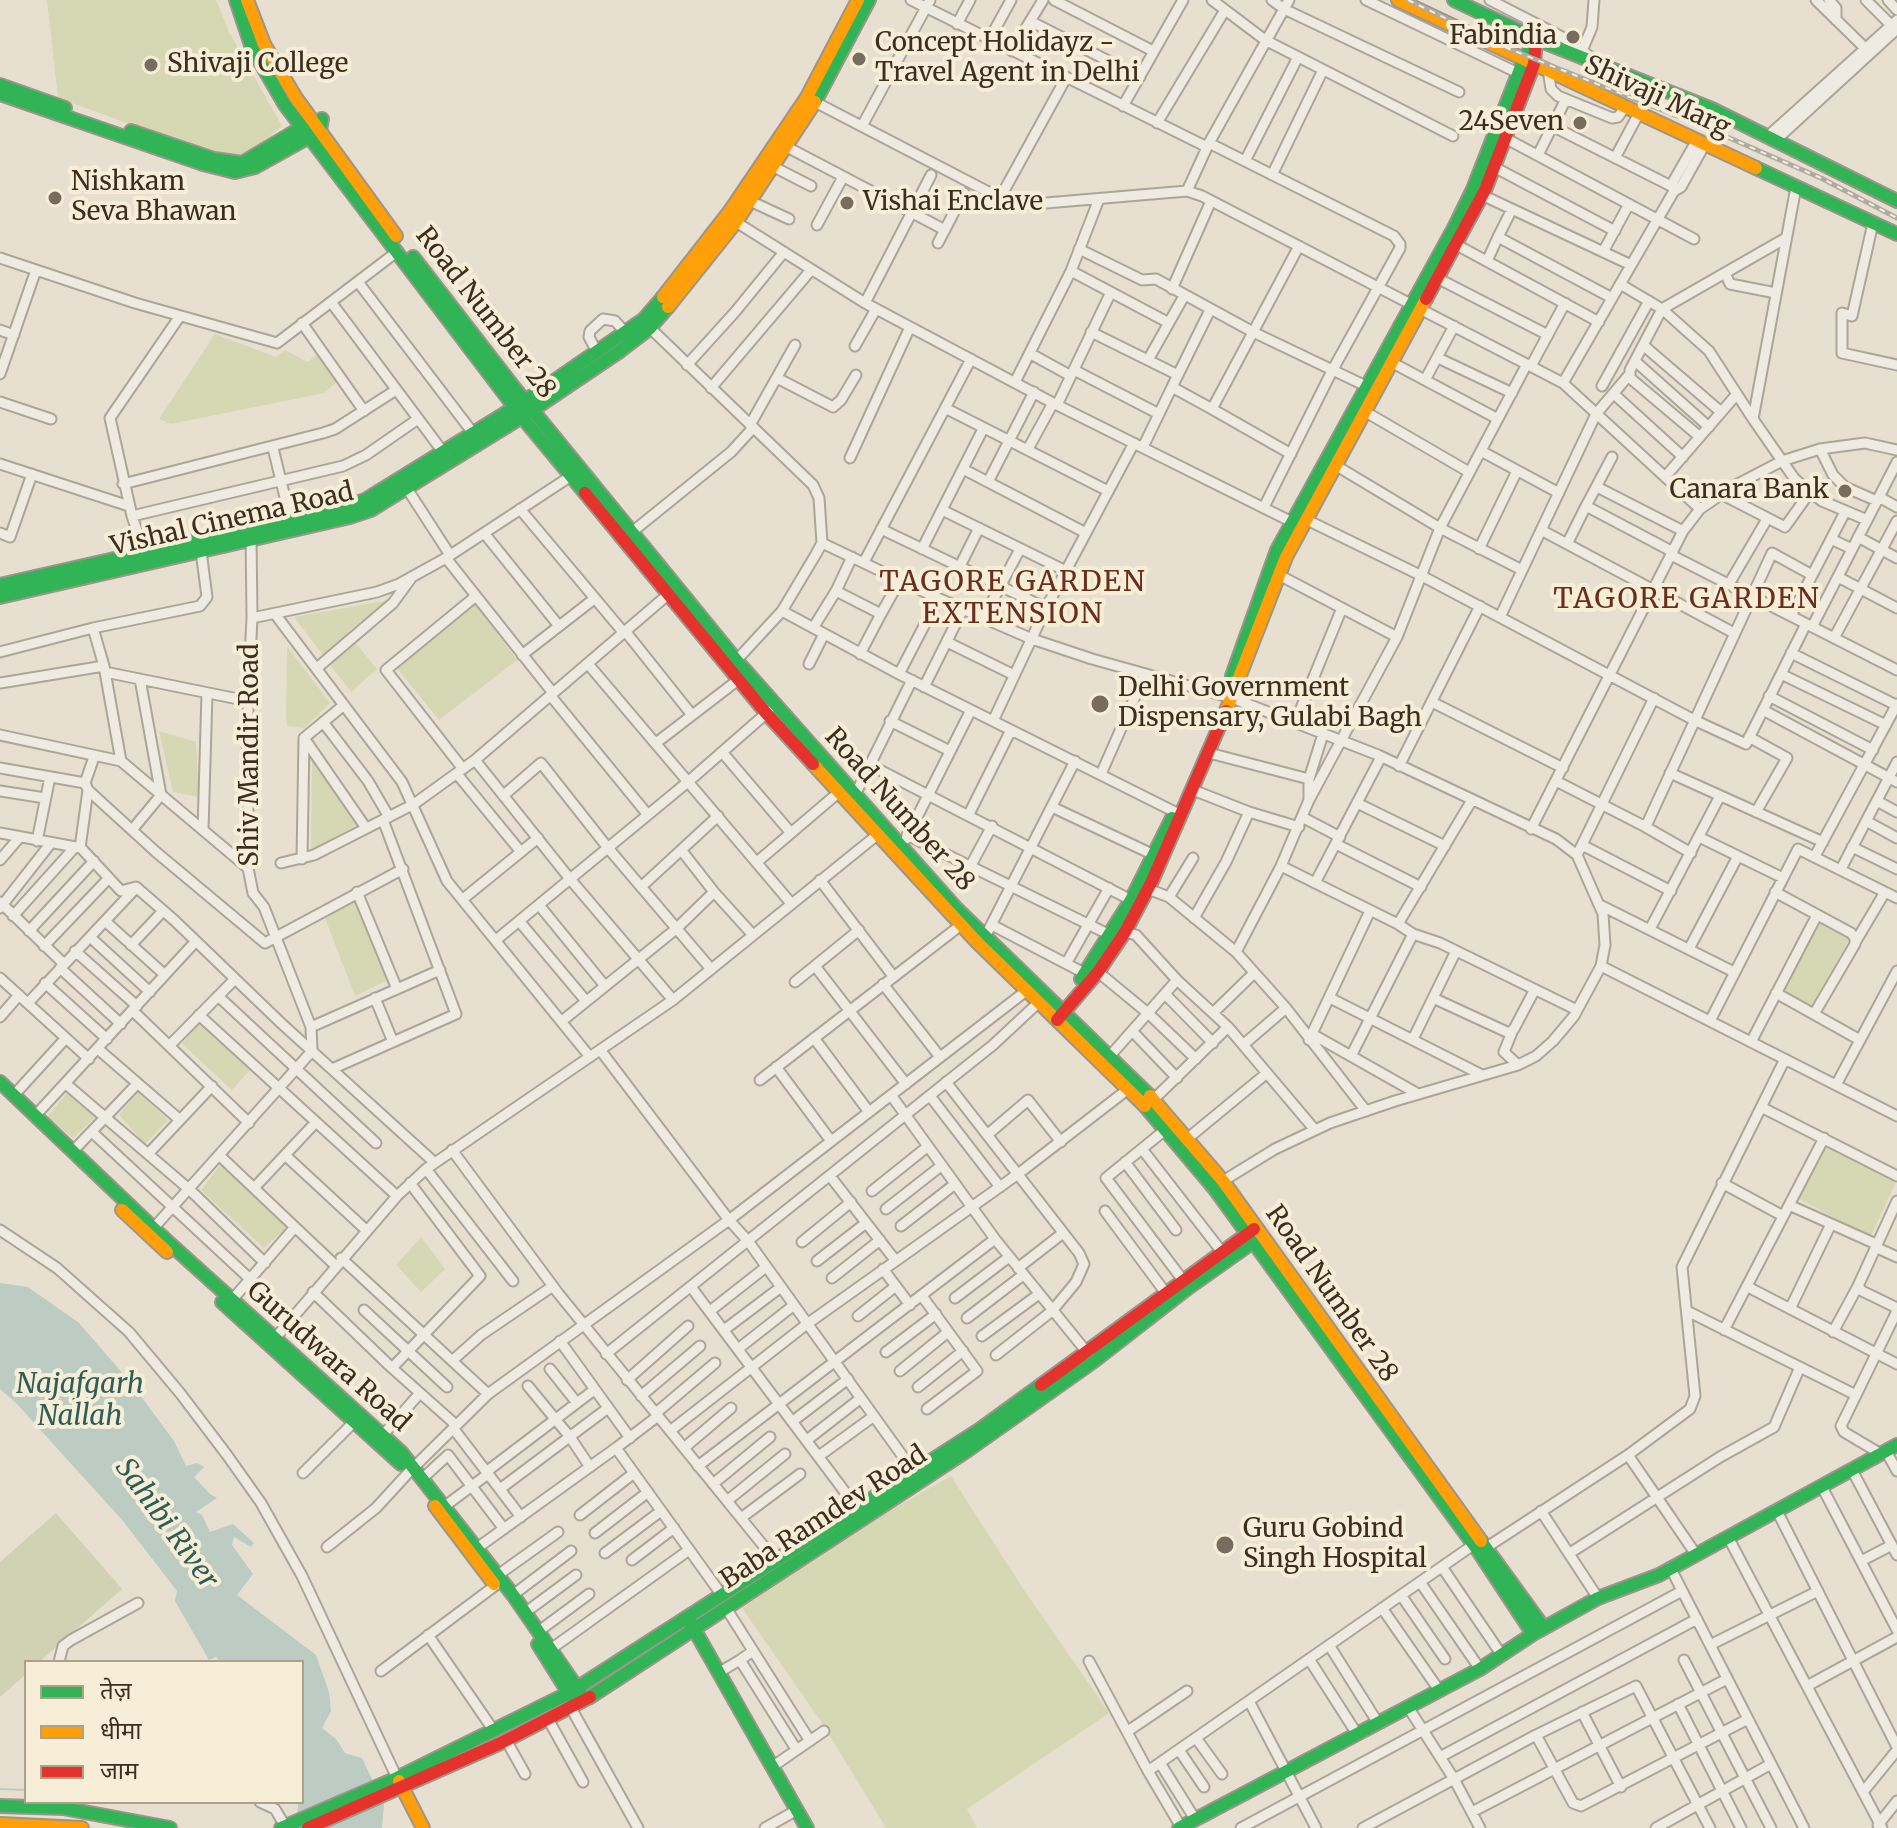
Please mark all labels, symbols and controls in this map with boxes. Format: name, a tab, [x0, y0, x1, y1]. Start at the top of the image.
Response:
place label: Fabindia	[1449, 21, 1557, 53]
place label: Concept Holidayz - Travel Agent in Delhi	[875, 28, 1140, 90]
marker: Fabindia	[1564, 28, 1582, 46]
place label: Shivaji College	[167, 49, 348, 81]
marker: Concept Holidayz - Travel Agent in Delhi	[850, 50, 868, 68]
street label: Shivaji Marg	[1579, 50, 1735, 144]
marker: Shivaji College	[142, 56, 160, 74]
place label: 24Seven	[1459, 107, 1564, 139]
marker: 24Seven	[1571, 114, 1589, 132]
place label: Nishkam Seva Bhawan	[71, 167, 237, 228]
place label: Vishai Enclave	[863, 187, 1043, 219]
marker: Nishkam Seva Bhawan	[46, 189, 64, 207]
marker: Vishai Enclave	[838, 194, 856, 212]
street label: Road Number 28	[408, 221, 562, 405]
place label: Canara Bank	[1670, 475, 1829, 507]
street label: Vishal Cinema Road	[107, 477, 357, 563]
marker: Canara Bank	[1836, 482, 1854, 500]
district label: TAGORE GARDEN EXTENSION	[879, 566, 1147, 632]
district label: TAGORE GARDEN	[1553, 583, 1821, 617]
street label: Shiv Mandir Road	[235, 643, 267, 867]
place label: Delhi Government Dispensary, Gulabi Bagh	[1118, 673, 1422, 734]
marker: Delhi Government Dispensary, Gulabi Bagh	[1089, 693, 1111, 715]
street label: Road Number 28	[818, 722, 980, 898]
street label: Road Number 28	[1258, 1199, 1404, 1389]
street label: Gurudwara Road	[240, 1276, 416, 1438]
water label: Najafgarh Nallah	[16, 1368, 144, 1434]
street label: Baba Ramdev Road	[715, 1440, 933, 1596]
water label: Sahibi River	[108, 1452, 224, 1596]
place label: Guru Gobind Singh Hospital	[1243, 1514, 1427, 1576]
marker: Guru Gobind Singh Hospital	[1214, 1534, 1236, 1556]
legend	[24, 1660, 304, 1804]
text: तेज़	[100, 1675, 132, 1706]
text: धीमा	[100, 1715, 142, 1746]
text: जाम	[100, 1755, 138, 1786]

